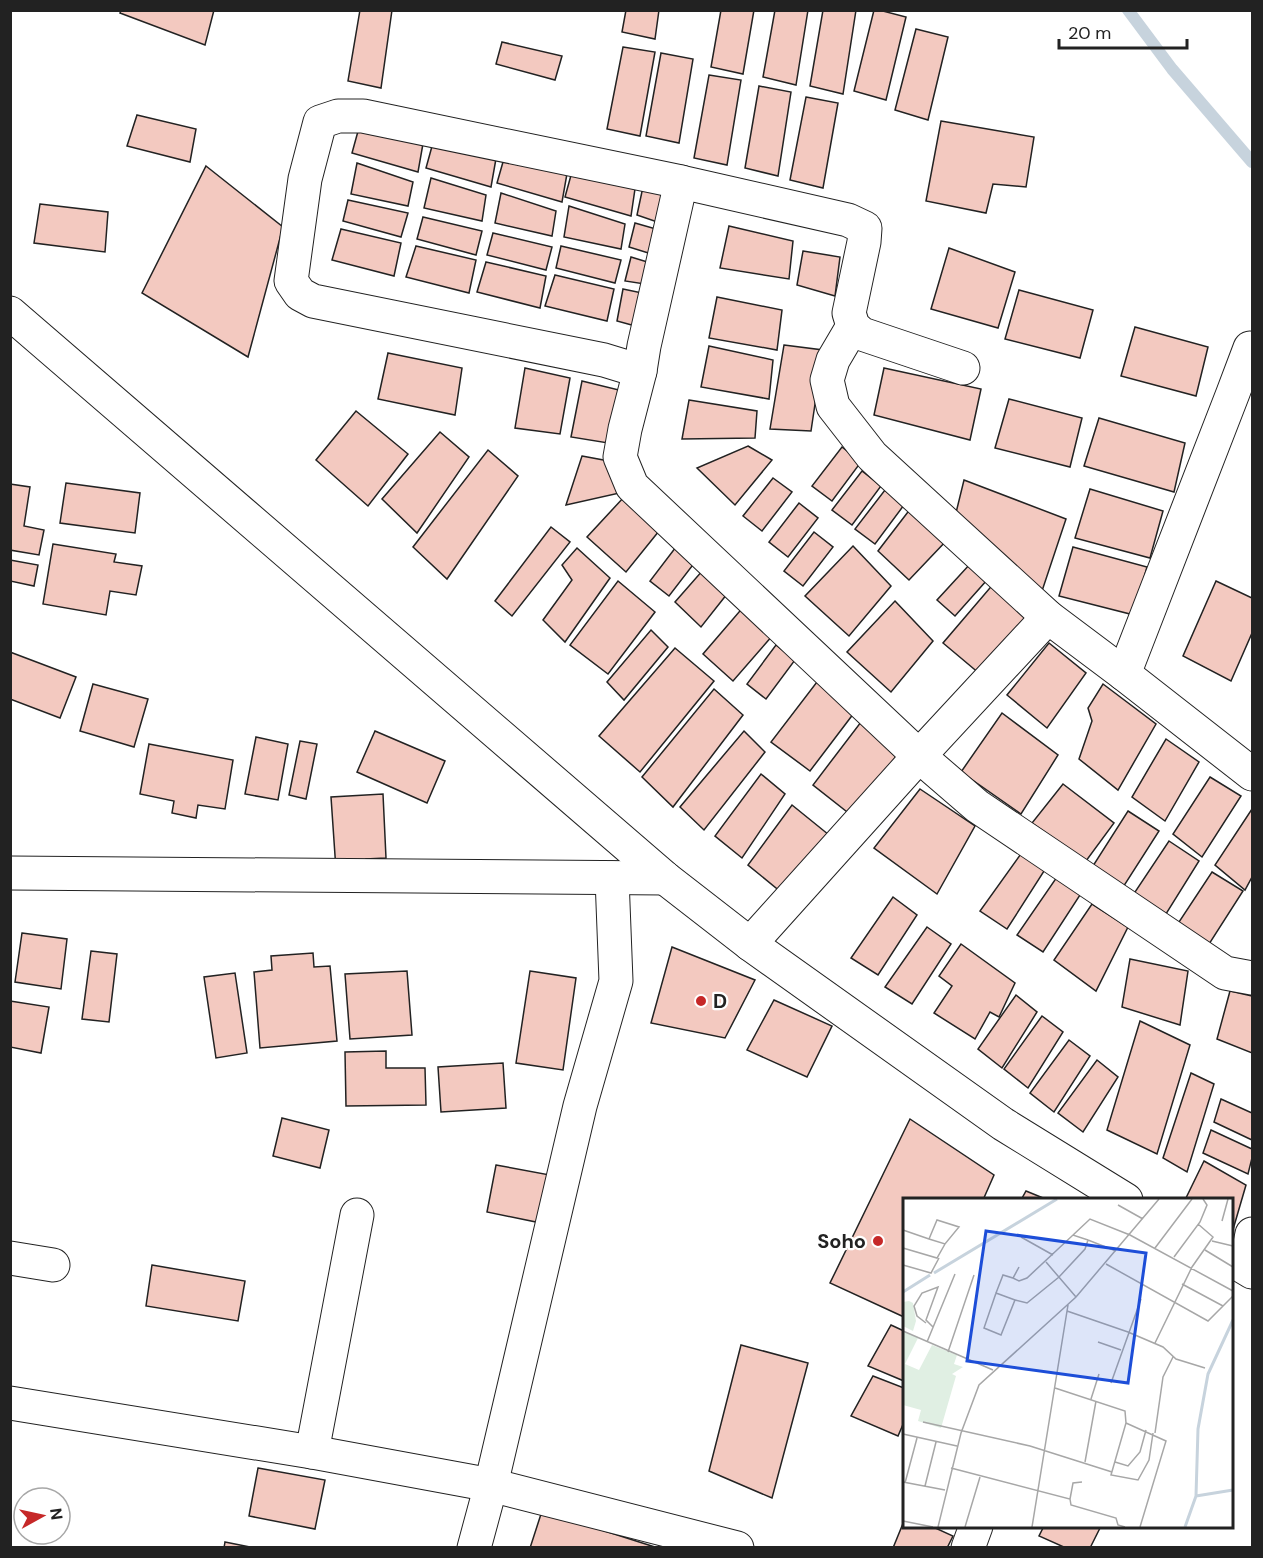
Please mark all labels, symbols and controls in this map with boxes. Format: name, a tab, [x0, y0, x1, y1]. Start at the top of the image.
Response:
scale bar	[1059, 12, 1186, 50]
text: 20 m	[1068, 21, 1111, 45]
place label: D	[713, 988, 727, 1014]
marker: D	[694, 994, 708, 1008]
inset map	[903, 1198, 1233, 1528]
place label: Soho	[817, 1228, 866, 1254]
marker: Soho	[871, 1234, 885, 1248]
north arrow	[12, 1486, 72, 1546]
text: N	[45, 1507, 68, 1521]

